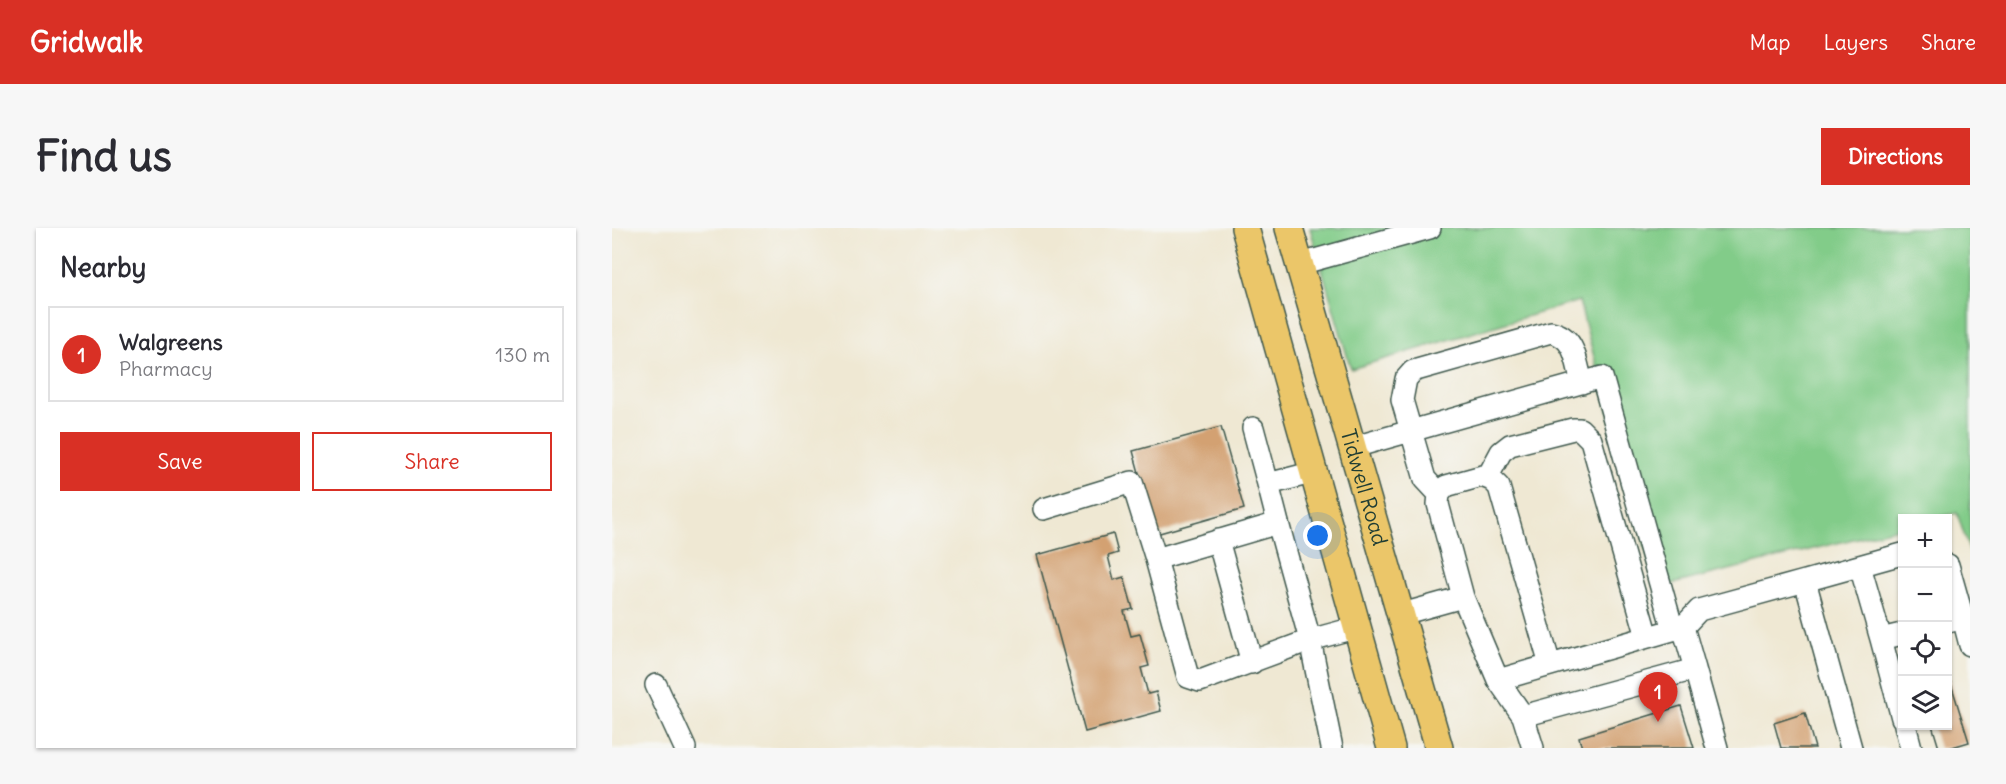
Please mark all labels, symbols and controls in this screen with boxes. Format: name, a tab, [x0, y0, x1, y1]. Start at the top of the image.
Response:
text: Gridwalk	[30, 24, 143, 60]
text: Map	[1750, 29, 1790, 56]
text: Layers	[1823, 29, 1888, 56]
text: Share	[1921, 29, 1976, 56]
button: Directions	[1821, 128, 1970, 185]
text: Find us	[36, 130, 172, 182]
text: Nearby	[60, 251, 146, 284]
text: Walgreens	[119, 328, 223, 356]
text: 1	[78, 342, 85, 367]
text: 130 m	[495, 342, 550, 367]
text: Pharmacy	[119, 356, 213, 381]
street label: Tidwell Road	[1335, 426, 1394, 549]
button: Save	[60, 432, 300, 491]
button: Share	[312, 432, 552, 491]
map controls	[1898, 514, 1952, 730]
button: +	[1898, 514, 1952, 568]
your location	[1303, 521, 1332, 550]
button: −	[1898, 568, 1952, 622]
button: locate	[1898, 622, 1952, 676]
pin: 1	[1638, 672, 1678, 722]
button: layers	[1898, 676, 1952, 730]

